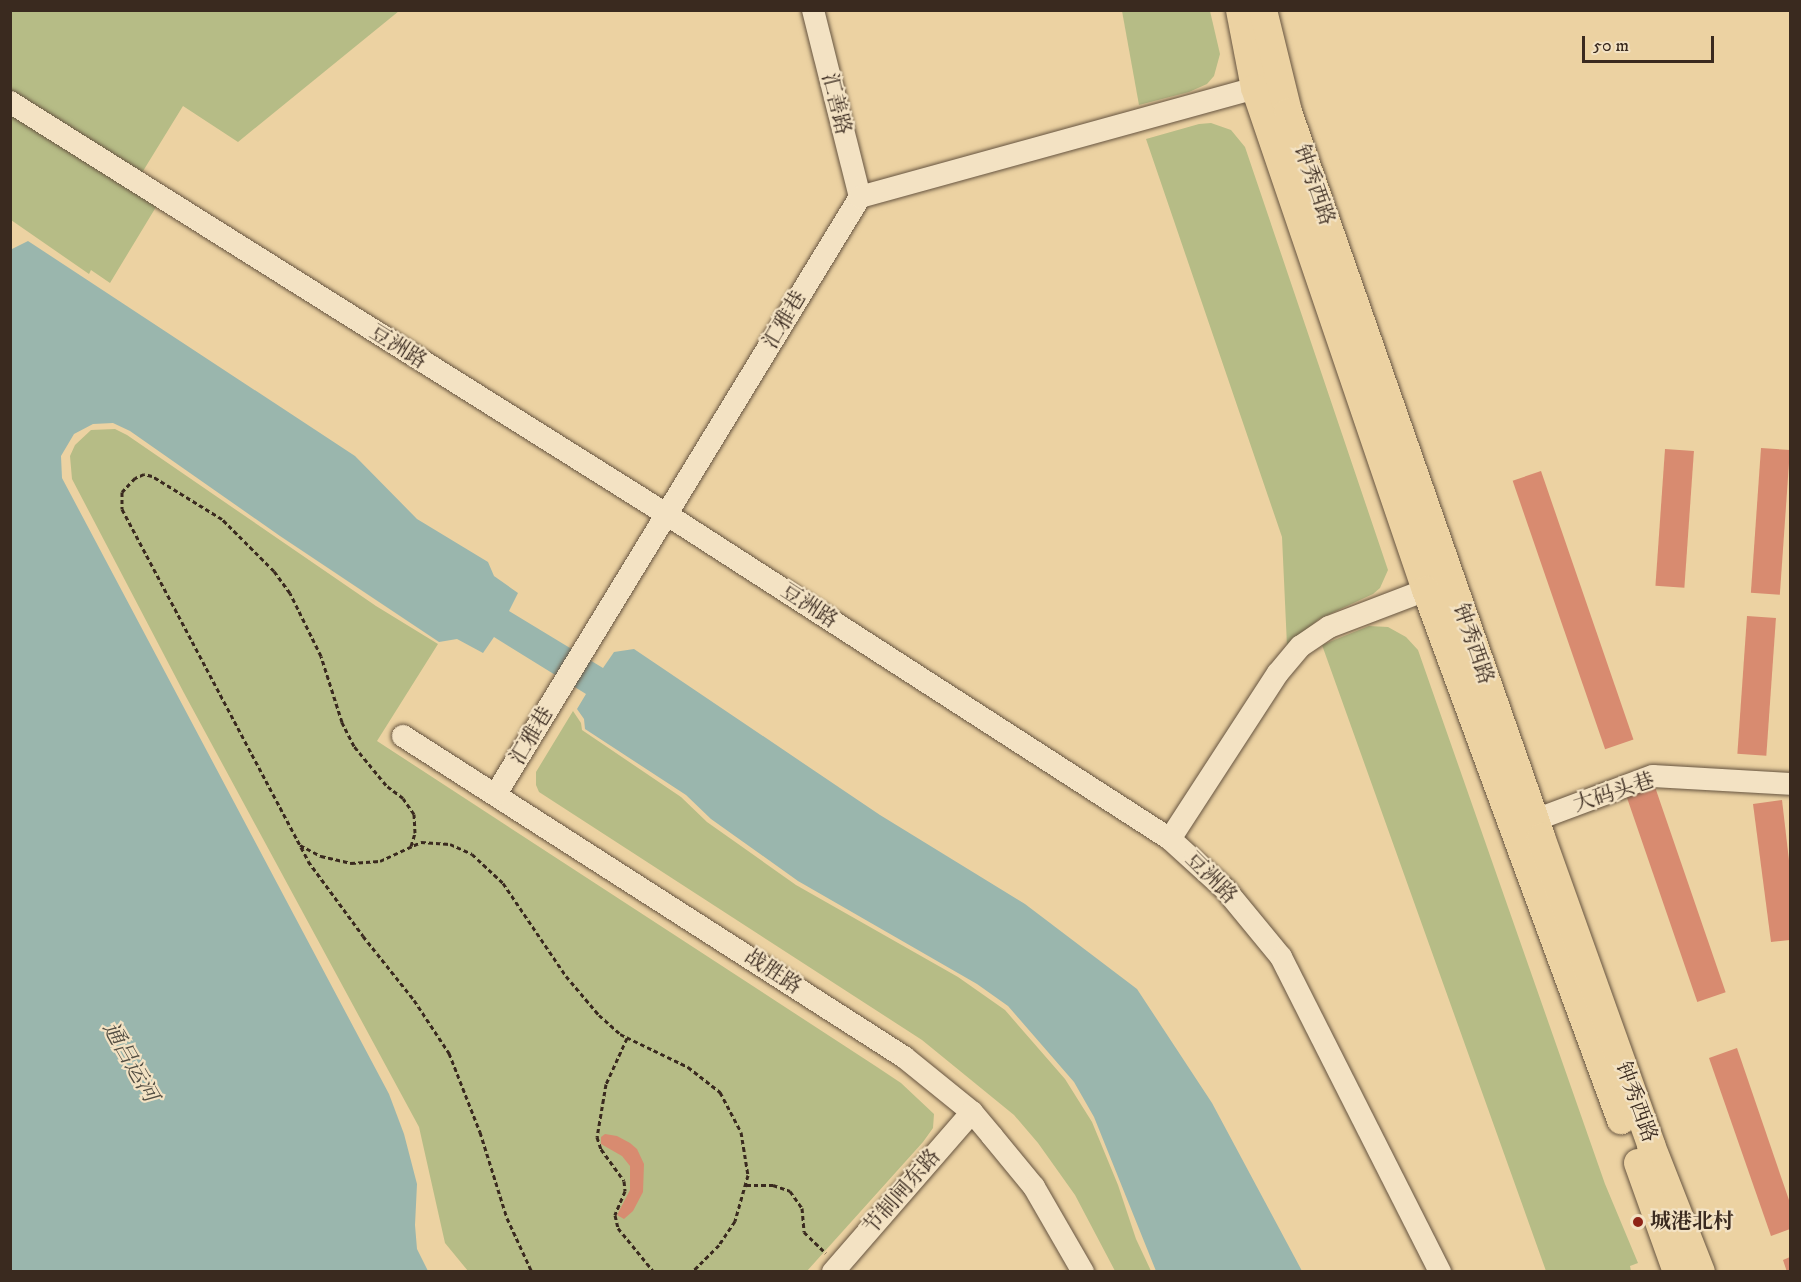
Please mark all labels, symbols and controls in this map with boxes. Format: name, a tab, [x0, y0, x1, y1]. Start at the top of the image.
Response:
scale bar	[1585, 24, 1717, 62]
text: 50 m	[1593, 35, 1629, 57]
street label: 汇善路	[816, 70, 856, 138]
street label: 钟秀西路	[1288, 141, 1340, 229]
street label: 汇雅巷	[758, 287, 812, 353]
street label: 豆洲路	[365, 320, 431, 374]
street label: 豆洲路	[776, 578, 842, 634]
street label: 钟秀西路	[1447, 600, 1499, 688]
street label: 汇雅巷	[505, 703, 559, 769]
street label: 大码头巷	[1570, 768, 1658, 818]
street label: 豆洲路	[1180, 847, 1242, 909]
street label: 战胜路	[740, 944, 806, 1000]
water label: 通吕运河	[97, 1017, 163, 1107]
street label: 钟秀西路	[1610, 1058, 1662, 1146]
street label: 节制闸东路	[858, 1144, 946, 1240]
place label: 城港北村	[1650, 1209, 1734, 1235]
marker: 城港北村	[1631, 1215, 1645, 1229]

